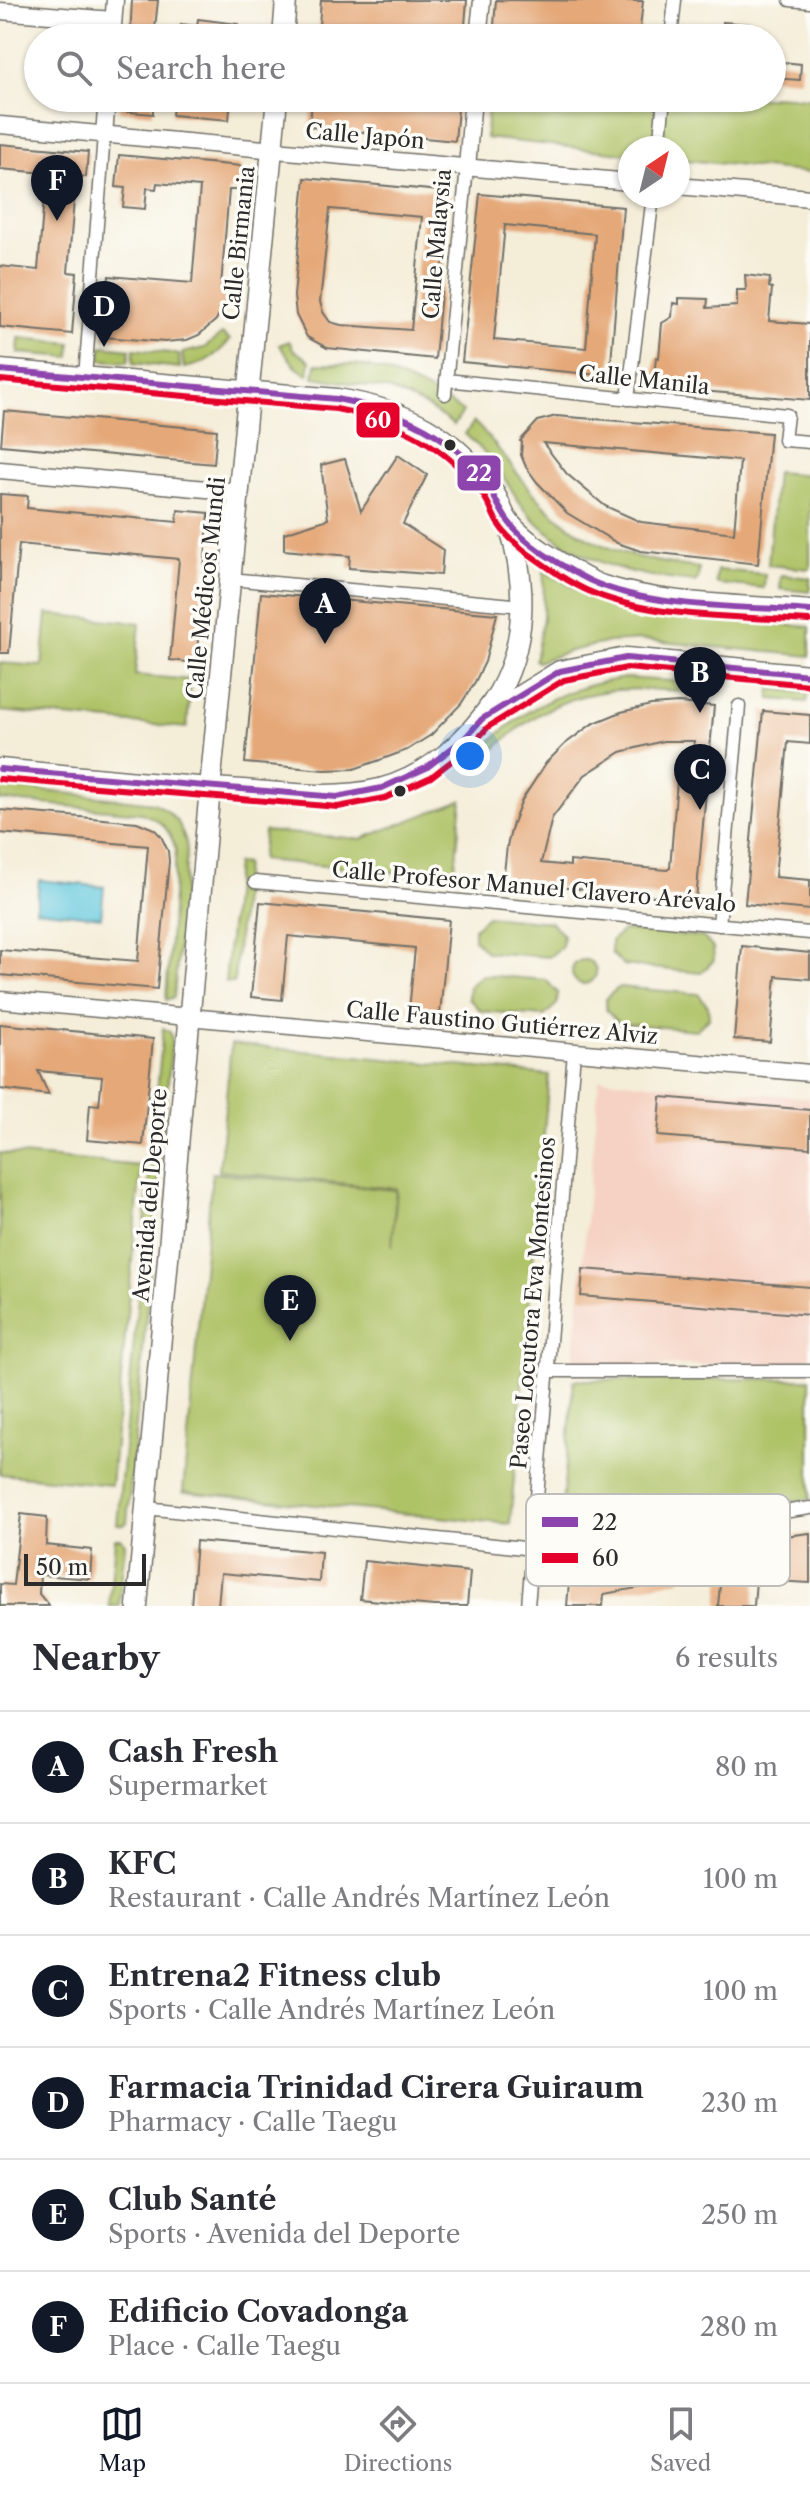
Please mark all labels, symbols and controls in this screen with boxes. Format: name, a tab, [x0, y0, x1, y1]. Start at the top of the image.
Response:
search box	[24, 24, 786, 112]
icon: search	[52, 46, 96, 90]
text: Search here	[116, 50, 286, 87]
street label: Calle Japón	[304, 117, 426, 155]
north arrow	[618, 136, 690, 208]
pin: F	[31, 155, 83, 221]
street label: Calle Birmania	[217, 164, 261, 322]
street label: Calle Malaysia	[417, 167, 457, 320]
pin: D	[78, 281, 130, 347]
street label: Calle Manila	[577, 360, 711, 400]
line badge: 60	[355, 401, 401, 439]
text: 60	[364, 407, 392, 434]
unlabelled marker	[442, 437, 458, 453]
line badge: 22	[456, 454, 502, 492]
text: 22	[466, 460, 492, 487]
street label: Calle Médicos Mundi	[181, 475, 231, 701]
pin: A	[299, 578, 351, 644]
pin: B	[674, 647, 726, 713]
your location	[450, 736, 490, 776]
pin: C	[674, 744, 726, 810]
unlabelled marker	[392, 783, 408, 799]
street label: Calle Profesor Manuel Clavero Arévalo	[331, 856, 737, 918]
street label: Calle Faustino Gutiérrez Alviz	[345, 996, 659, 1050]
street label: Avenida del Deporte	[127, 1087, 173, 1304]
street label: Paseo Locutora Eva Montesinos	[505, 1136, 561, 1470]
pin: E	[264, 1275, 316, 1341]
legend	[526, 1494, 790, 1586]
text: 22	[592, 1509, 617, 1536]
text: 60	[592, 1545, 619, 1572]
scale bar	[24, 1550, 146, 1586]
text: 50 m	[36, 1554, 88, 1581]
text: Nearby	[32, 1637, 160, 1679]
text: 6 results	[675, 1642, 778, 1674]
text: Cash Fresh	[108, 1733, 278, 1770]
text: A	[48, 1751, 68, 1783]
text: 80 m	[715, 1751, 778, 1783]
text: Supermarket	[108, 1770, 268, 1802]
text: KFC	[108, 1845, 176, 1882]
text: B	[48, 1863, 68, 1895]
text: 100 m	[703, 1863, 778, 1895]
text: Restaurant · Calle Andrés Martínez León	[108, 1882, 610, 1914]
text: Entrena2 Fitness club	[108, 1957, 441, 1994]
text: C	[48, 1975, 68, 2007]
text: 100 m	[703, 1975, 778, 2007]
text: Sports · Calle Andrés Martínez León	[108, 1994, 555, 2026]
text: Farmacia Trinidad Cirera Guiraum	[108, 2069, 644, 2106]
text: D	[47, 2087, 69, 2119]
text: 230 m	[701, 2087, 778, 2119]
text: Pharmacy · Calle Taegu	[108, 2106, 397, 2138]
text: Club Santé	[108, 2181, 277, 2218]
text: E	[49, 2199, 67, 2231]
text: 250 m	[701, 2199, 778, 2231]
text: Sports · Avenida del Deporte	[108, 2218, 460, 2250]
text: Edificio Covadonga	[108, 2293, 408, 2330]
text: F	[49, 2311, 67, 2343]
text: 280 m	[700, 2311, 778, 2343]
text: Place · Calle Taegu	[108, 2330, 341, 2362]
tab: Map	[99, 2402, 146, 2477]
tab: Directions	[344, 2402, 452, 2477]
tab: Saved	[650, 2402, 711, 2477]

